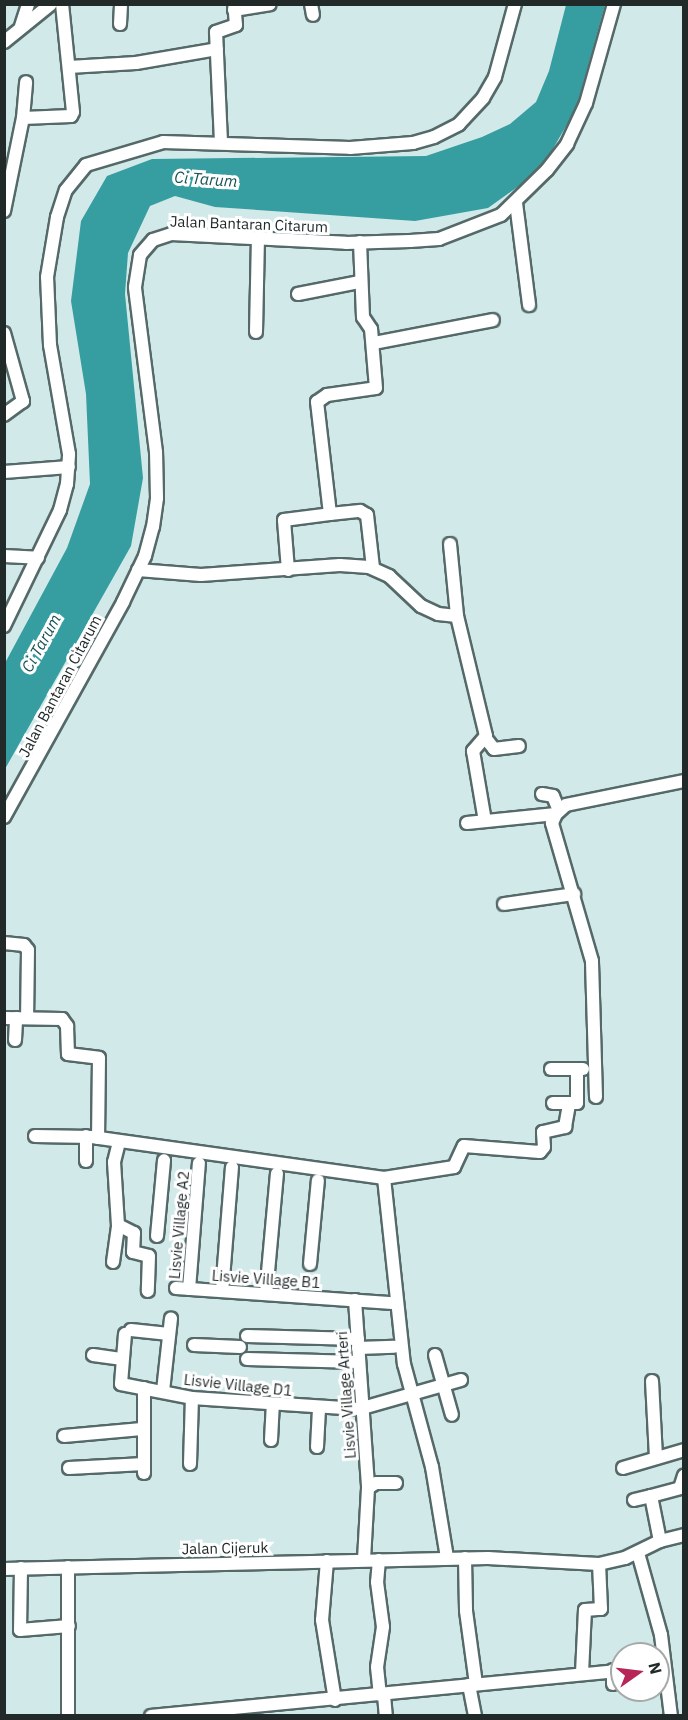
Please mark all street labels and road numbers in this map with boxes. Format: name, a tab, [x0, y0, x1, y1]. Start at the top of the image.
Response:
street label: Jalan Bantaran Citarum	[170, 212, 328, 236]
street label: Jalan Bantaran Citarum	[15, 612, 105, 760]
street label: Lisvie Village A2	[165, 1170, 193, 1280]
street label: Lisvie Village B1	[211, 1266, 321, 1292]
street label: Lisvie Village Arteri	[333, 1331, 359, 1459]
street label: Lisvie Village D1	[183, 1370, 293, 1400]
street label: Jalan Cijeruk	[181, 1538, 269, 1558]

